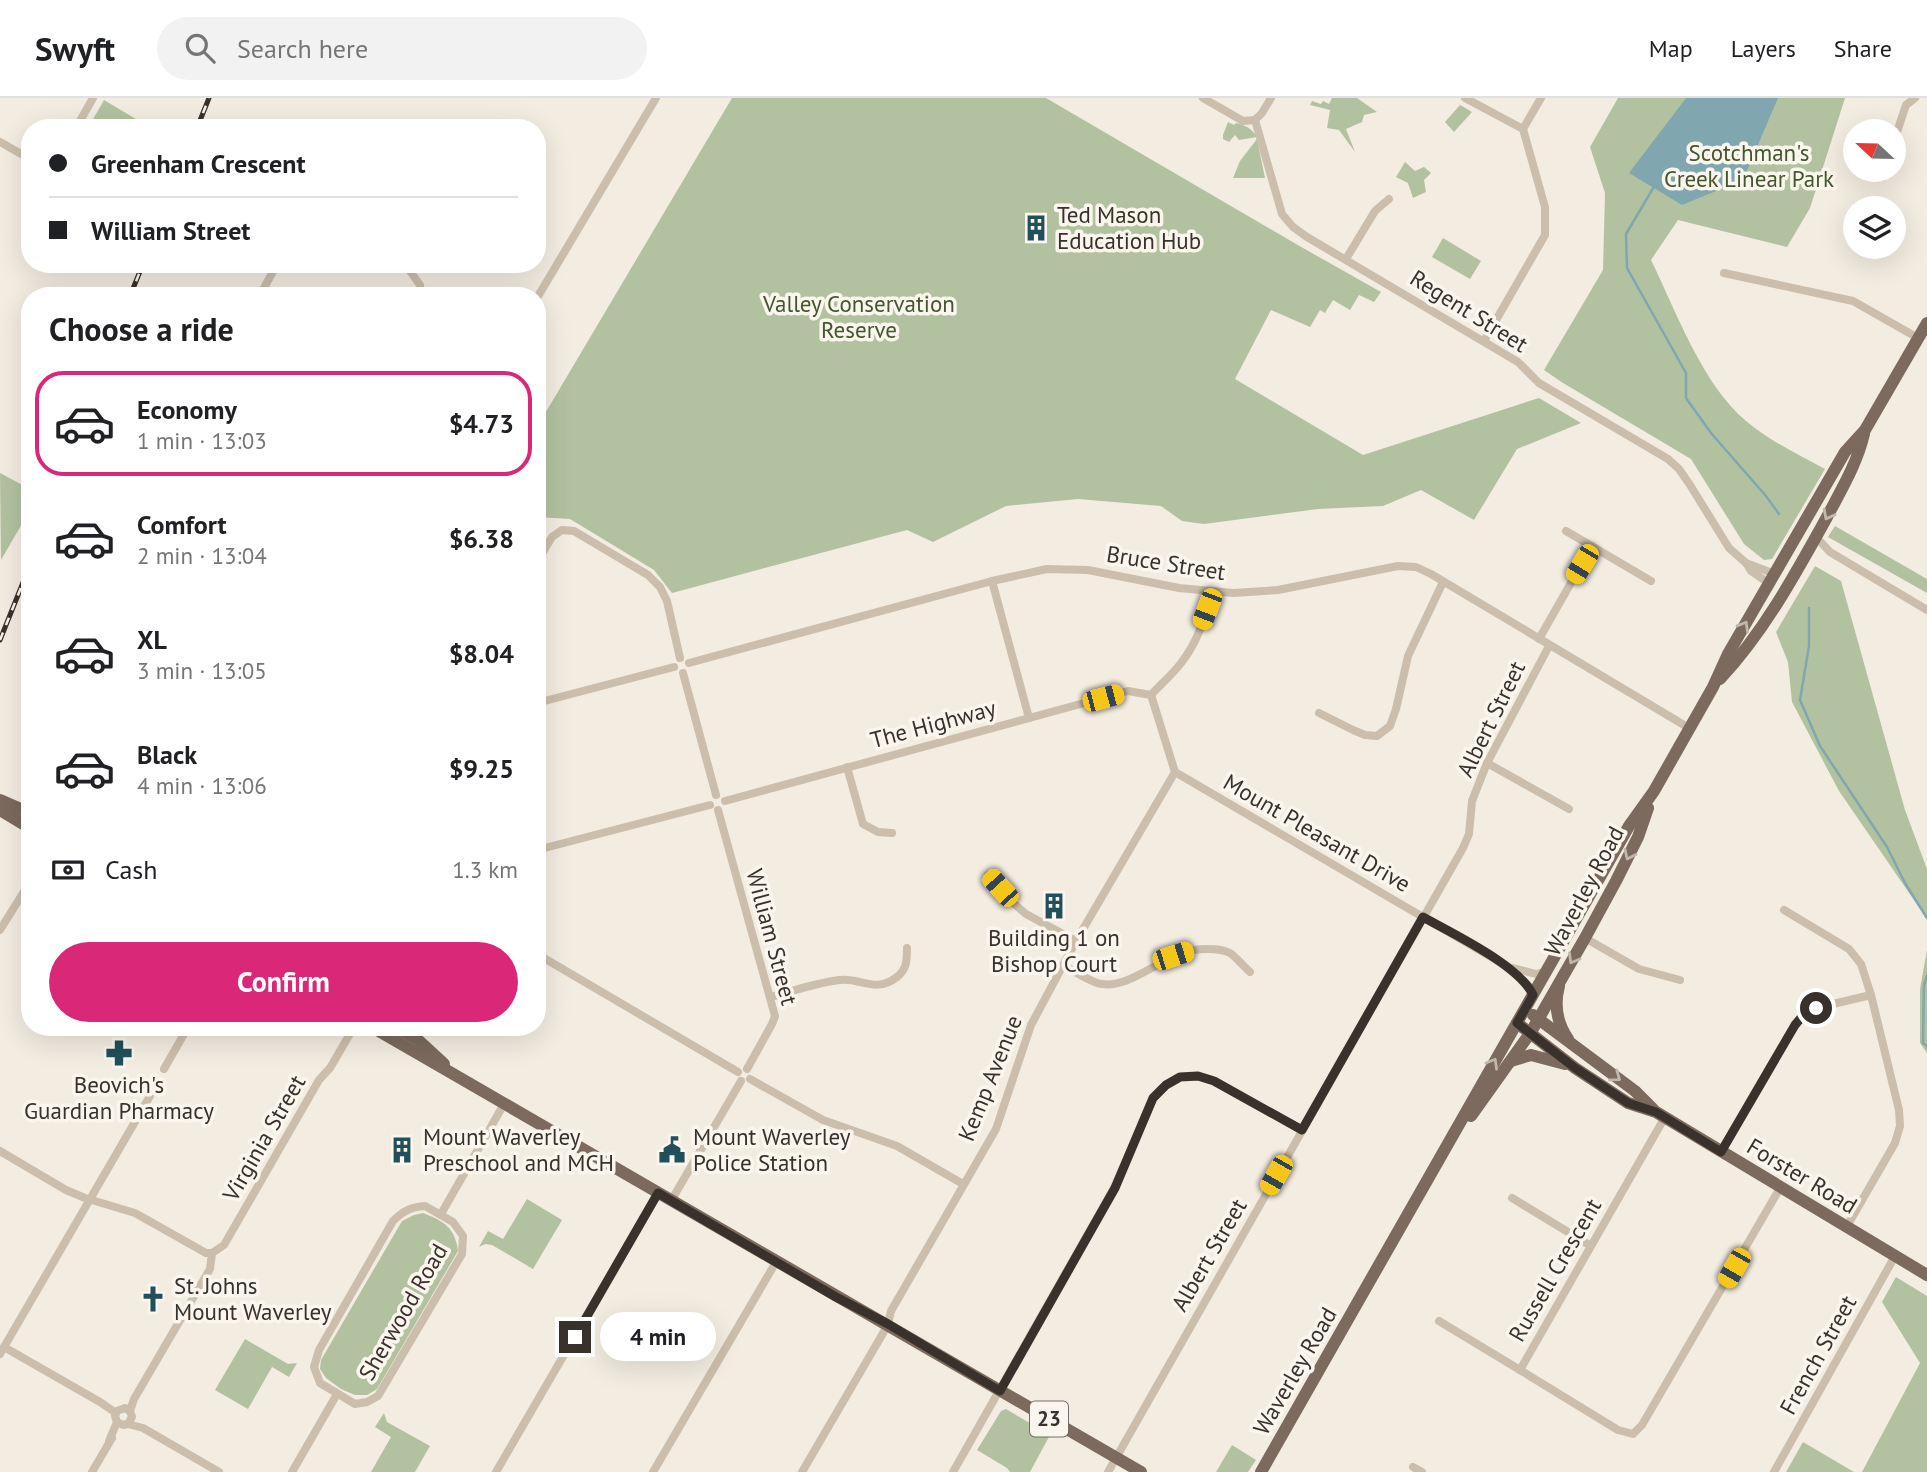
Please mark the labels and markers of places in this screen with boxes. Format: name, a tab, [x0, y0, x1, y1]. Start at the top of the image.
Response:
place label: Ted Mason Education Hub	[1057, 200, 1201, 255]
building icon: Ted Mason Education Hub	[1021, 213, 1051, 243]
building icon: Building 1 on Bishop Court	[1039, 891, 1069, 921]
place label: Building 1 on Bishop Court	[988, 923, 1120, 978]
pharmacy icon: Beovich's Guardian Pharmacy	[104, 1038, 134, 1068]
place label: Beovich's Guardian Pharmacy	[24, 1070, 214, 1125]
place label: Mount Waverley Preschool and MCH	[423, 1122, 614, 1177]
place label: Mount Waverley Police Station	[693, 1122, 851, 1177]
building icon: Mount Waverley Preschool and MCH	[387, 1135, 417, 1165]
public building icon: Mount Waverley Police Station	[657, 1135, 687, 1165]
place label: St. Johns Mount Waverley	[174, 1271, 332, 1326]
church icon: St. Johns Mount Waverley	[138, 1284, 168, 1314]

